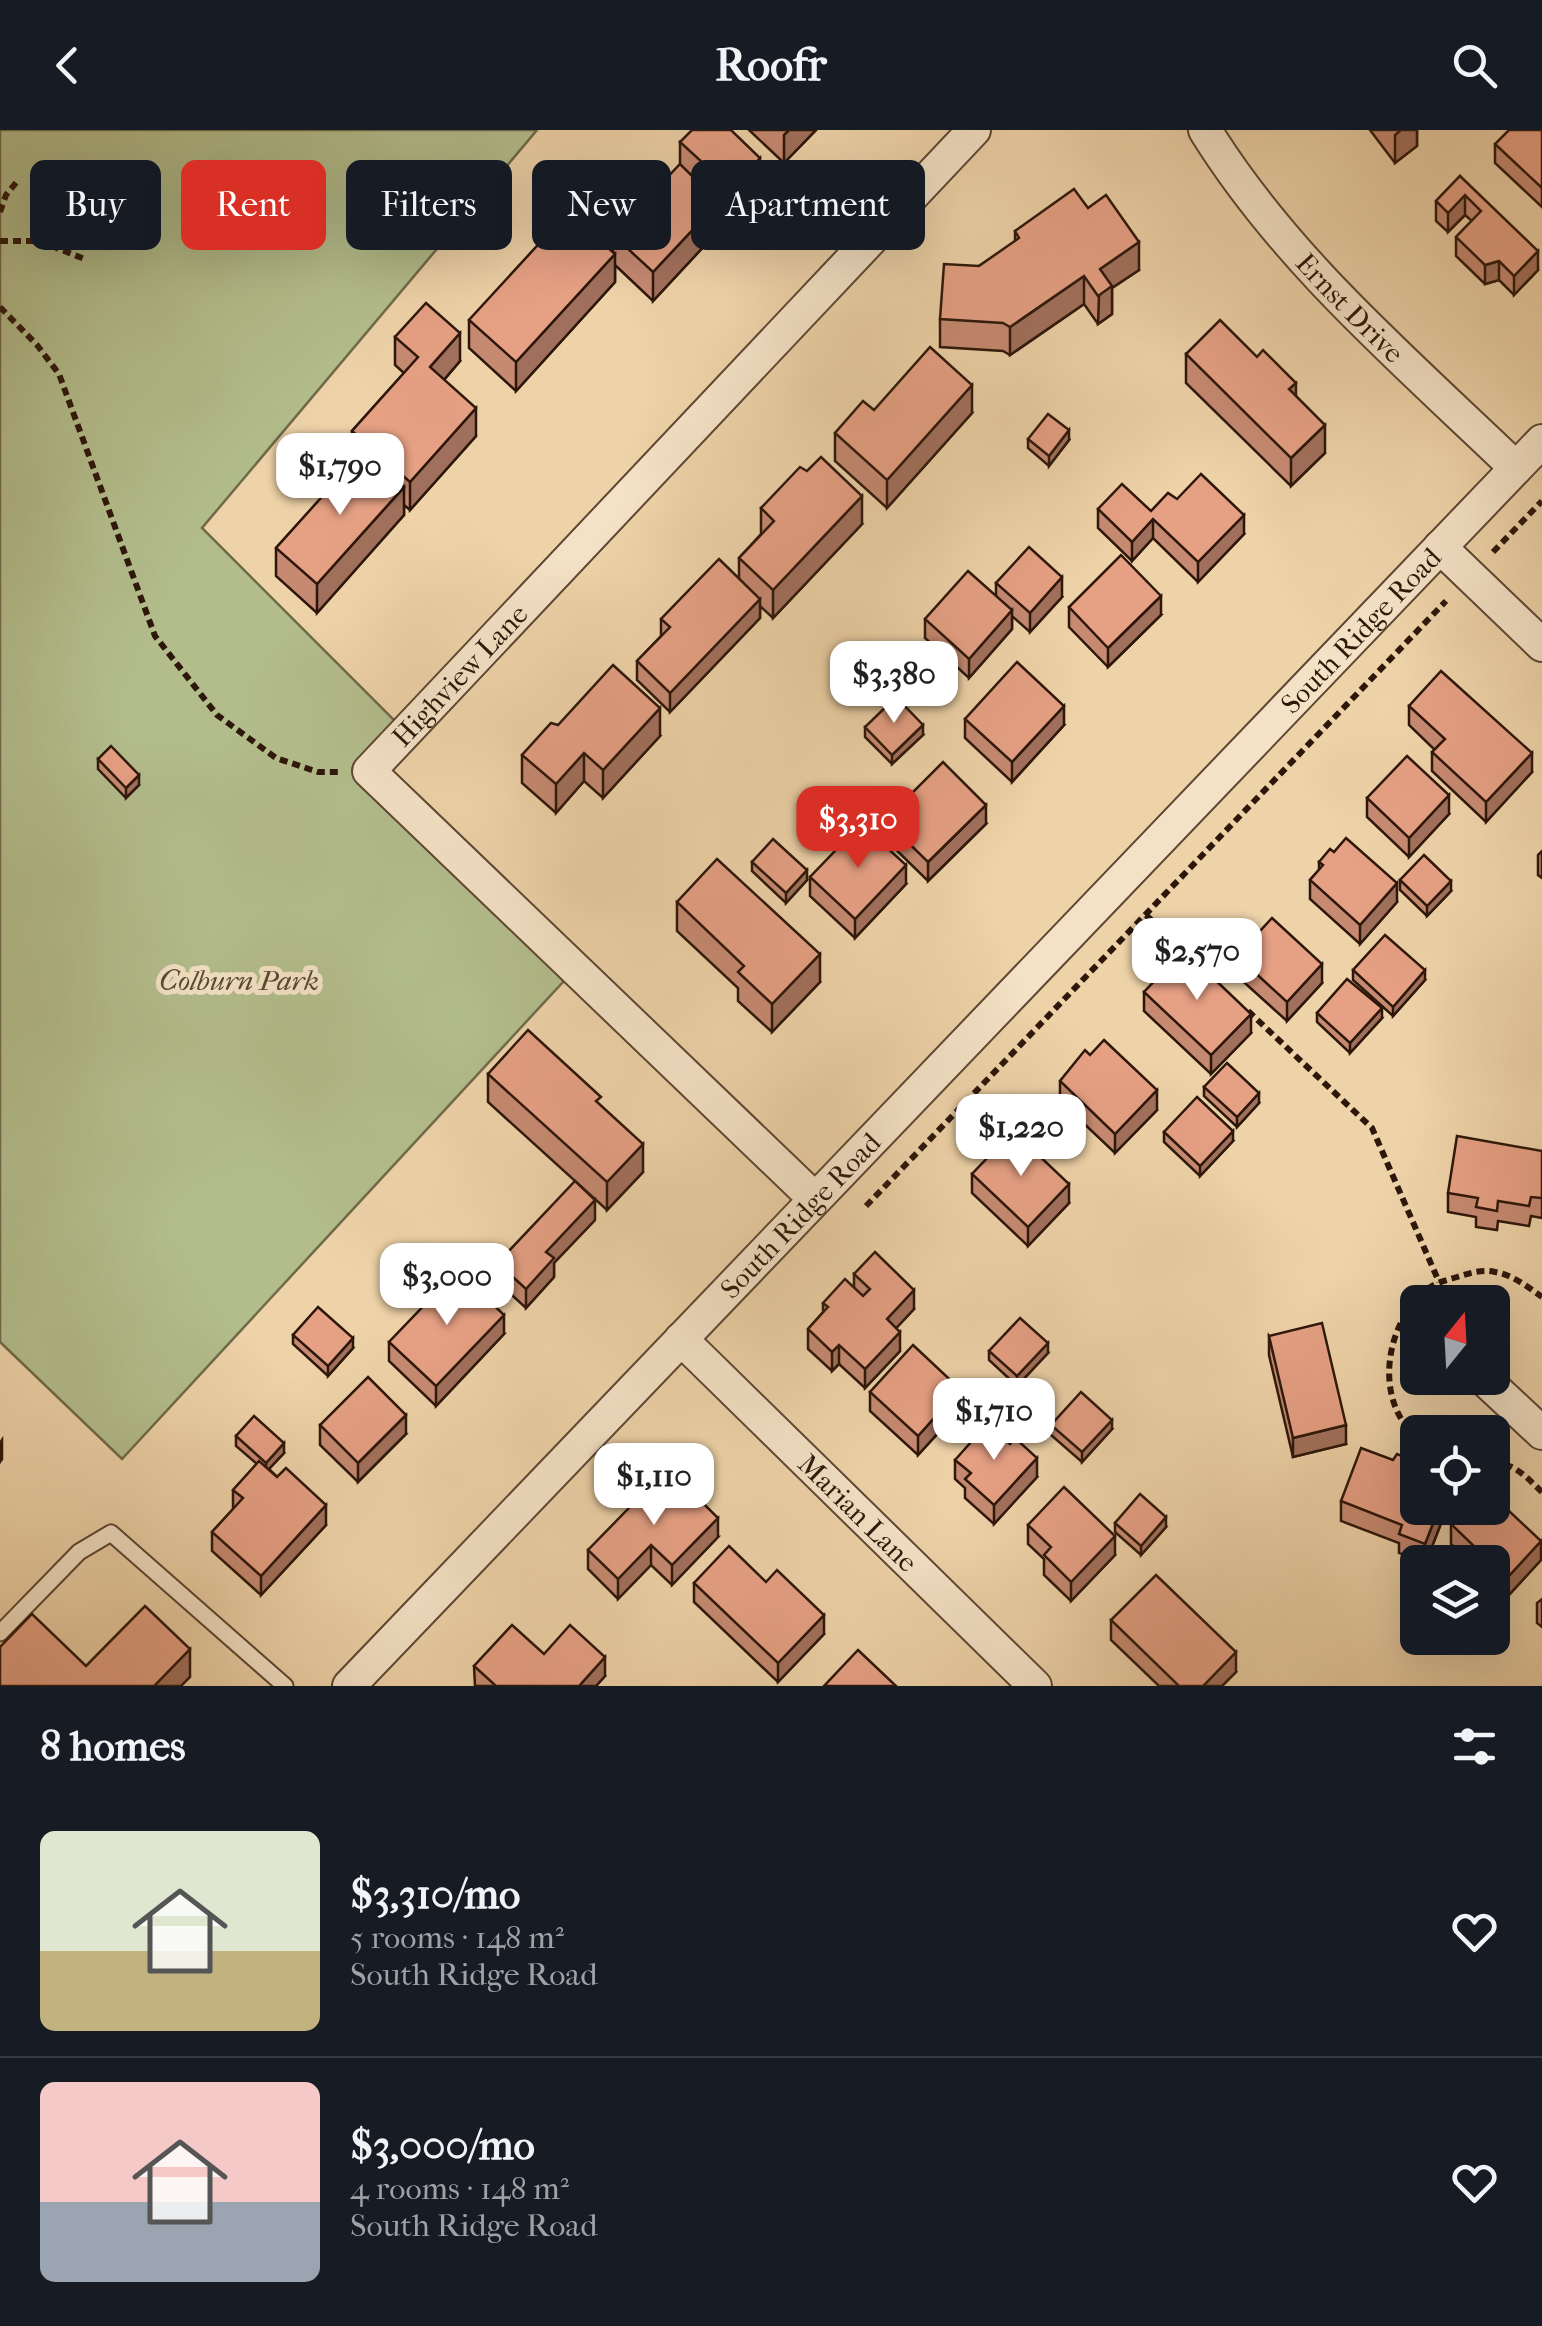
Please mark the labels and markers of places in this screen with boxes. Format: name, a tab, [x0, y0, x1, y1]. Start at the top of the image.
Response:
pin: $1,790	[259, 433, 421, 518]
pin: $3,380	[813, 641, 975, 726]
pin: $3,310	[777, 786, 939, 871]
pin: $2,570	[1116, 918, 1278, 1003]
pin: $1,220	[940, 1094, 1102, 1179]
pin: $3,000	[366, 1243, 528, 1328]
pin: $1,710	[913, 1378, 1075, 1463]
pin: $1,110	[573, 1443, 735, 1528]

